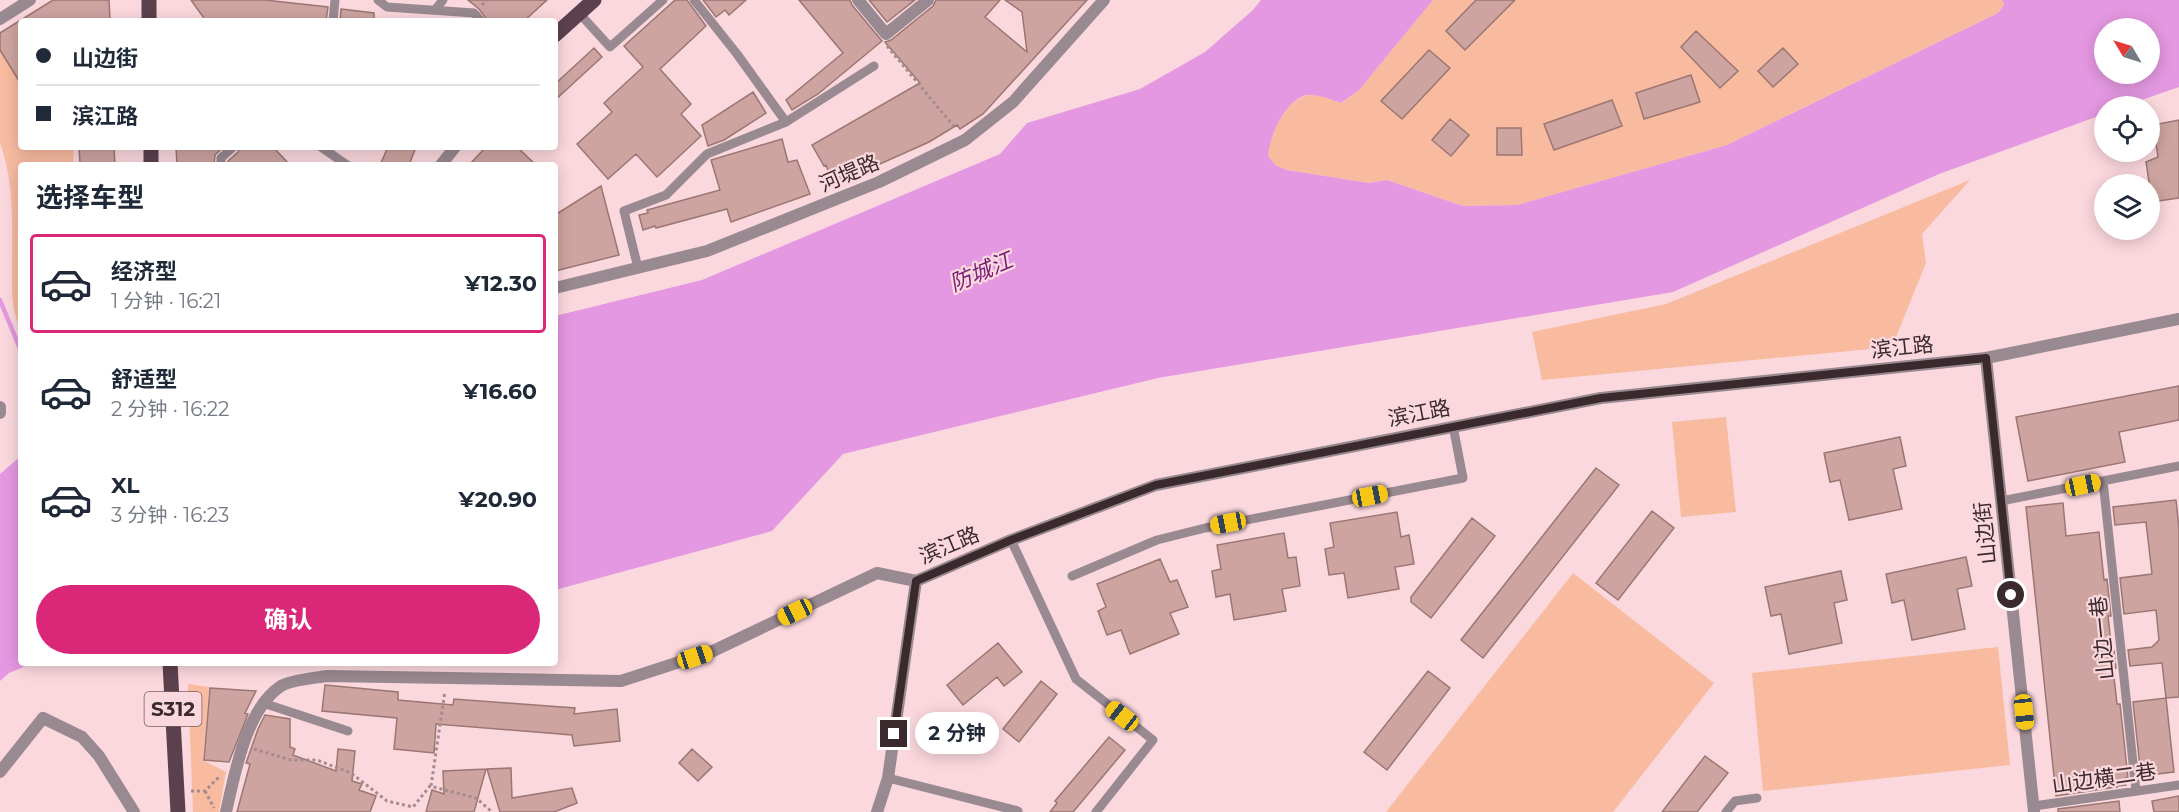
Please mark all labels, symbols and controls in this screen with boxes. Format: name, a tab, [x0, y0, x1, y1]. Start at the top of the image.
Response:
north arrow	[2094, 18, 2160, 84]
map controls	[2094, 18, 2160, 240]
text: 山边街	[72, 45, 138, 72]
button: locate	[2094, 96, 2160, 162]
text: 滨江路	[72, 103, 138, 130]
street label: 河堤路	[815, 149, 883, 197]
button: layers	[2094, 174, 2160, 240]
text: 选择车型	[36, 181, 144, 214]
water label: 防城江	[945, 246, 1018, 297]
icon: car	[39, 257, 93, 311]
text: 经济型	[111, 258, 177, 285]
text: ¥12.30	[464, 270, 537, 297]
text: 1 分钟 · 16:21	[111, 289, 221, 313]
street label: 滨江路	[1869, 331, 1935, 363]
icon: car	[39, 365, 93, 419]
text: 舒适型	[111, 366, 177, 393]
text: ¥16.60	[463, 378, 537, 405]
street label: 滨江路	[1386, 395, 1452, 431]
text: 2 分钟 · 16:22	[111, 397, 229, 421]
text: XL	[111, 472, 140, 499]
car	[2064, 472, 2102, 498]
icon: car	[39, 473, 93, 527]
car	[1351, 484, 1389, 508]
text: ¥20.90	[458, 486, 537, 513]
street label: 山边街	[1969, 500, 2001, 566]
text: 3 分钟 · 16:23	[111, 503, 229, 527]
car	[1209, 511, 1247, 535]
street label: 滨江路	[915, 521, 983, 569]
route start	[1997, 581, 2024, 608]
button: 确认	[36, 585, 540, 654]
street label: 山边一巷	[2085, 595, 2119, 681]
car	[775, 596, 815, 628]
car	[675, 643, 715, 671]
road number: S312	[144, 692, 201, 726]
car	[2013, 693, 2035, 731]
car	[1102, 698, 1142, 734]
callout: 2 分钟	[915, 713, 999, 755]
route end	[880, 720, 907, 747]
text: 2 分钟	[928, 721, 986, 745]
street label: 山边横二巷	[2050, 758, 2158, 798]

